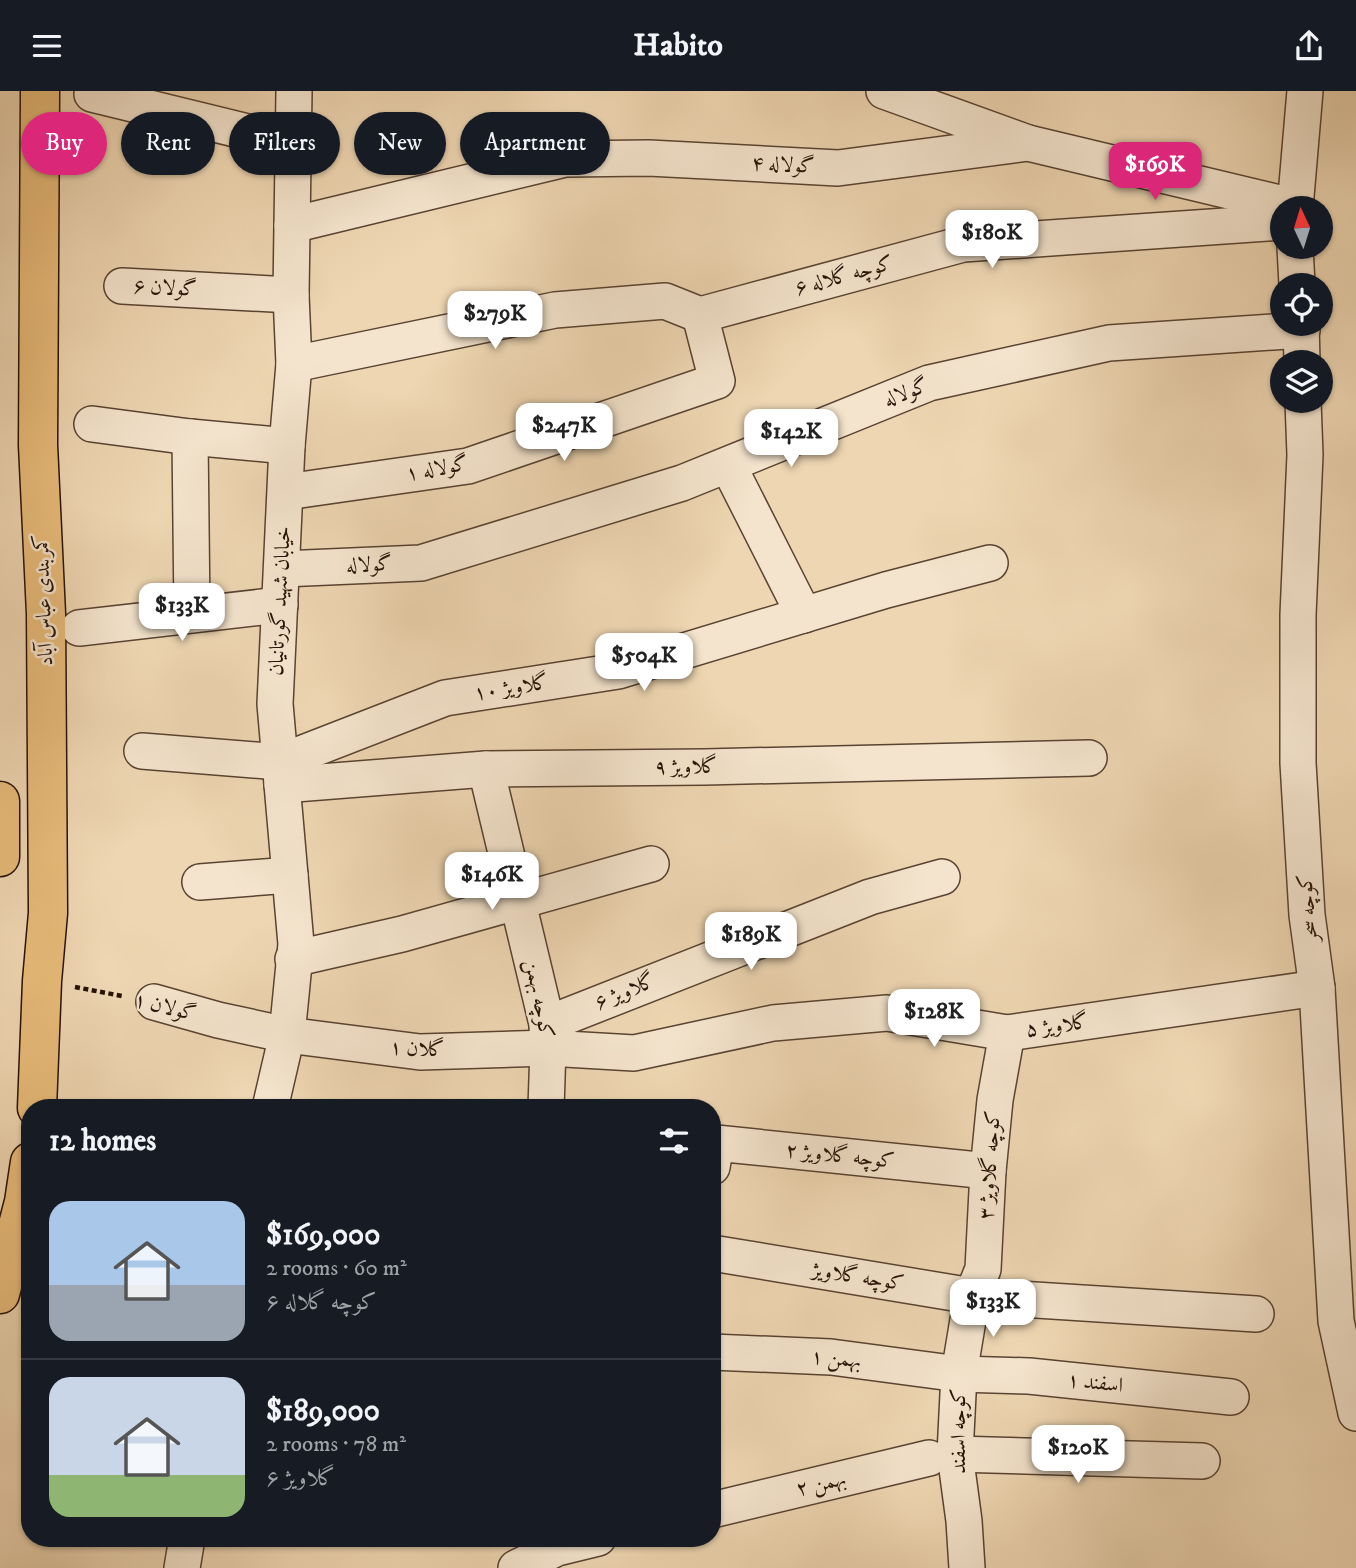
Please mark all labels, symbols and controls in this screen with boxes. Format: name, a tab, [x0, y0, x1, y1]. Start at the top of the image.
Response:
text: Habito	[633, 26, 723, 66]
icon: menu	[28, 27, 66, 65]
icon: share	[1290, 27, 1328, 65]
chip: Buy	[21, 112, 107, 175]
chip: Rent	[121, 112, 215, 175]
chip: Filters	[229, 112, 340, 175]
chip: New	[354, 112, 446, 175]
chip: Apartment	[460, 112, 610, 175]
pin: $169K	[1106, 143, 1204, 202]
street label: گولاله ۴	[751, 150, 815, 180]
text: $169K	[1125, 150, 1185, 179]
north arrow	[1270, 196, 1334, 259]
map controls	[1270, 196, 1333, 413]
pin: $180K	[943, 211, 1041, 270]
text: $180K	[961, 218, 1023, 247]
street label: کوچه گلاله ۶	[792, 249, 896, 302]
street label: گولان ۶	[133, 273, 197, 303]
button: locate	[1270, 273, 1333, 336]
pin: $279K	[446, 292, 544, 351]
text: $279K	[463, 299, 527, 328]
button: layers	[1270, 350, 1333, 413]
street label: گولاله	[880, 373, 932, 413]
pin: $247K	[515, 403, 613, 463]
pin: $142K	[742, 409, 840, 469]
text: $247K	[532, 411, 596, 440]
text: $142K	[760, 417, 822, 446]
street label: گولاله ۱	[404, 451, 470, 487]
street label: خیابان شهید گورتانیان	[263, 526, 297, 676]
street label: کمربندی عباس آباد	[28, 534, 59, 666]
street label: گولاله	[345, 551, 393, 579]
pin: $133K	[133, 583, 231, 643]
text: $133K	[155, 591, 209, 620]
pin: $504K	[595, 633, 693, 693]
text: $504K	[611, 641, 677, 670]
street label: گلاویژ ۱۰	[472, 668, 550, 707]
street label: گلاویژ ۹	[654, 752, 718, 781]
pin: $146K	[443, 853, 541, 912]
text: $146K	[461, 860, 523, 889]
street label: کوچه سحر	[1292, 873, 1324, 945]
pin: $189K	[702, 913, 800, 972]
text: $189K	[721, 920, 781, 949]
street label: کوچه بهمن	[519, 957, 559, 1041]
street label: گلاویژ ۶	[590, 967, 659, 1016]
street label: گولان ۱	[131, 987, 199, 1027]
pin: $128K	[885, 989, 983, 1049]
text: $128K	[904, 997, 964, 1026]
street label: گلاویژ ۵	[1024, 1008, 1090, 1043]
street label: گلان ۱	[389, 1034, 445, 1063]
street label: کوچه گلاویژ ۳	[972, 1109, 1007, 1220]
icon: filters	[655, 1122, 693, 1160]
text: 12 homes	[49, 1123, 156, 1160]
street label: کوچه گلاویژ ۲	[784, 1136, 896, 1175]
text: $169,000	[266, 1217, 380, 1254]
icon: home	[105, 1229, 189, 1313]
text: 2 rooms · 60 m²	[266, 1254, 407, 1283]
street label: کوچه گلاویژ	[808, 1256, 906, 1297]
pin: $133K	[944, 1279, 1042, 1339]
text: $133K	[966, 1287, 1020, 1316]
text: کوچه گلاله ۶	[266, 1288, 376, 1317]
street label: بهمن ۱	[810, 1344, 862, 1374]
street label: اسفند ۱	[1066, 1367, 1124, 1399]
street label: کوچه اسفند	[946, 1388, 972, 1474]
text: $189,000	[266, 1393, 380, 1430]
icon: home	[105, 1405, 189, 1489]
pin: $120K	[1029, 1425, 1127, 1485]
text: 2 rooms · 78 m²	[266, 1430, 406, 1459]
text: $120K	[1048, 1433, 1108, 1462]
text: گلاویژ ۶	[266, 1464, 335, 1493]
street label: بهمن ۲	[793, 1466, 849, 1502]

